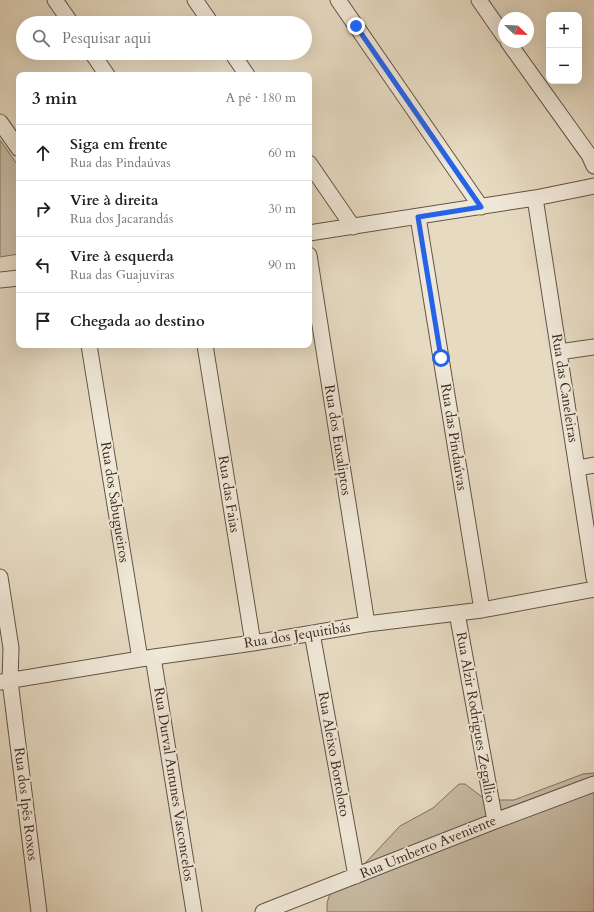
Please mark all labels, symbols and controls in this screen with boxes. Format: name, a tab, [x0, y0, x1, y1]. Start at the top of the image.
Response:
north arrow	[498, 12, 534, 48]
map controls	[546, 12, 582, 84]
button: +	[546, 12, 582, 48]
search box	[16, 16, 312, 60]
route end	[347, 17, 365, 35]
icon: search	[30, 27, 52, 49]
text: Pesquisar aqui	[62, 28, 151, 48]
button: −	[546, 48, 582, 84]
text: 3 min	[32, 87, 77, 110]
text: A pé · 180 m	[226, 89, 296, 107]
text: Siga em frente	[70, 134, 168, 154]
icon: ahead	[32, 142, 54, 164]
text: 60 m	[268, 144, 296, 162]
text: Rua das Pindaúvas	[70, 154, 171, 172]
text: Vire à direita	[70, 190, 158, 210]
icon: right	[32, 198, 54, 220]
text: 30 m	[268, 200, 296, 218]
text: Rua dos Jacarandás	[70, 210, 173, 228]
text: Vire à esquerda	[70, 246, 174, 266]
icon: left	[32, 254, 54, 276]
text: 90 m	[268, 256, 296, 274]
text: Rua das Guajuviras	[70, 266, 174, 284]
icon: arrive	[32, 310, 54, 332]
text: Chegada ao destino	[70, 311, 205, 331]
street label: Rua das Caneleiras	[547, 332, 583, 444]
route start	[432, 349, 450, 367]
street label: Rua das Pindaúvas	[436, 382, 472, 492]
street label: Rua dos Euxaliptos	[320, 383, 356, 497]
street label: Rua dos Sabugueiros	[96, 440, 134, 564]
street label: Rua das Faias	[214, 454, 245, 534]
street label: Rua dos Jequitibás	[242, 617, 352, 653]
street label: Rua Alzir Rodrigues Zegallio	[452, 630, 500, 804]
street label: Rua Durval Antunes Vasconcelos	[149, 686, 199, 883]
street label: Rua Aleixo Bortoloto	[314, 690, 354, 818]
street label: Rua dos Ipês Roxos	[10, 746, 42, 862]
street label: Rua Umberto Aveniente	[357, 811, 499, 883]

